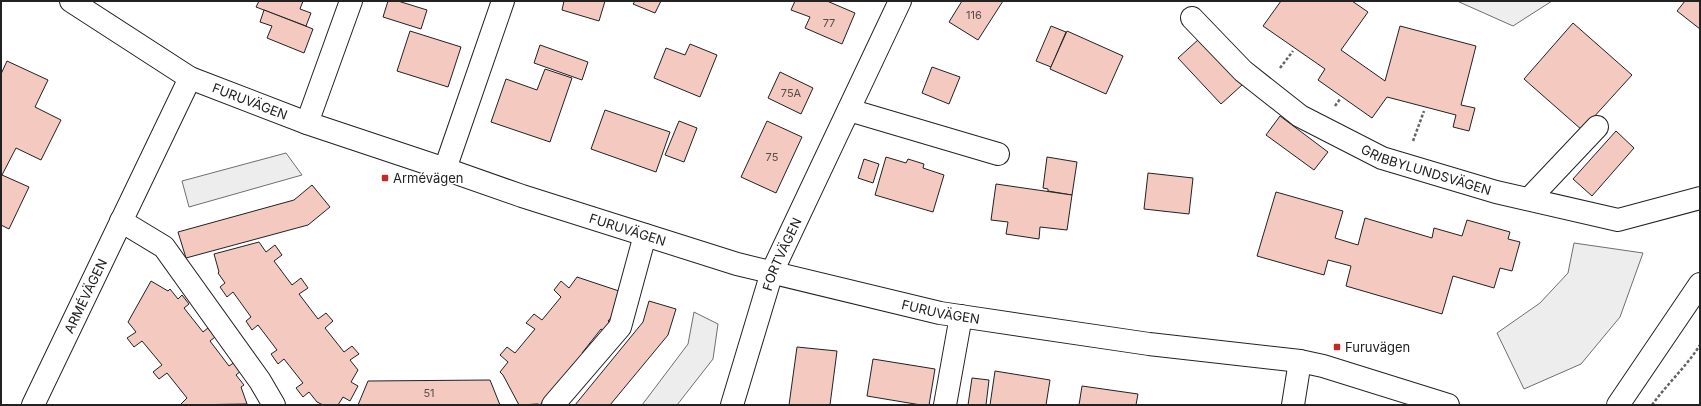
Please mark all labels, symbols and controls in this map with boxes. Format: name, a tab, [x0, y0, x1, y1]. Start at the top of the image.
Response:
house number: 116	[966, 8, 982, 22]
house number: 77	[823, 16, 835, 30]
street label: FURUVÄGEN	[210, 79, 290, 123]
house number: 75A	[781, 86, 802, 100]
street label: GRIBBYLUNDSVÄGEN	[1359, 141, 1493, 198]
house number: 75	[766, 150, 779, 164]
place label: Armévägen	[393, 170, 464, 186]
marker: Armévägen	[380, 173, 390, 183]
street label: FURUVÄGEN	[587, 210, 668, 249]
street label: FORTVÄGEN	[759, 215, 805, 293]
street label: ARMÉVÄGEN	[61, 256, 110, 336]
street label: FURUVÄGEN	[900, 296, 981, 327]
place label: Furuvägen	[1345, 339, 1410, 355]
marker: Furuvägen	[1332, 342, 1342, 352]
house number: 51	[423, 386, 435, 400]

